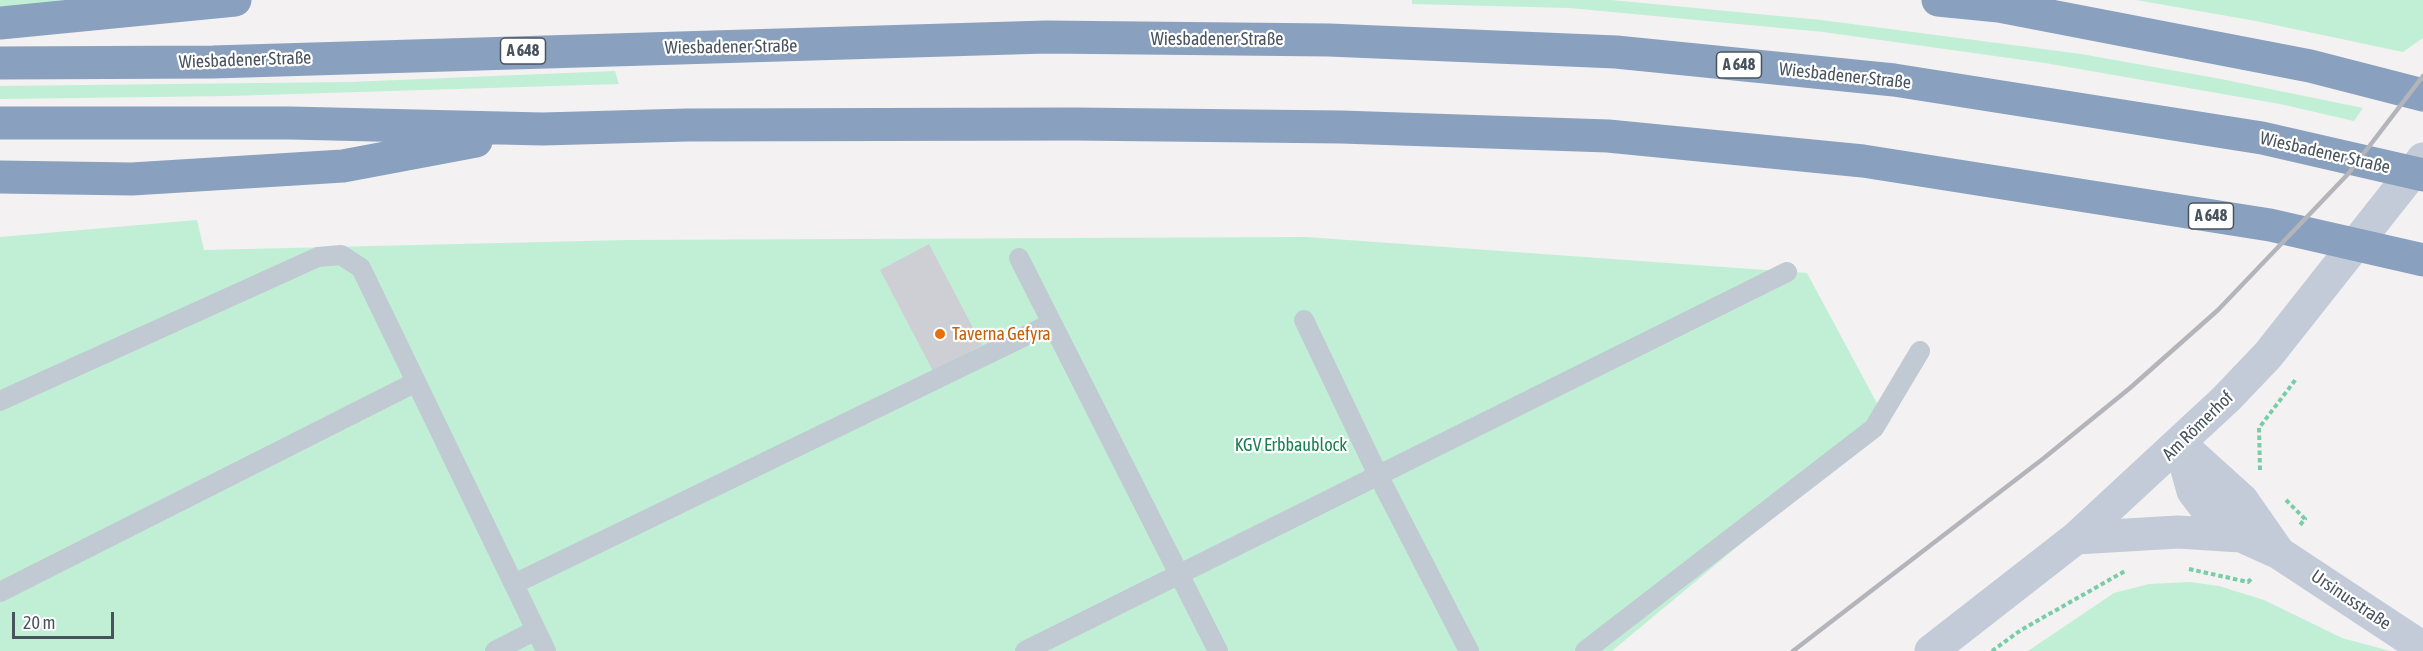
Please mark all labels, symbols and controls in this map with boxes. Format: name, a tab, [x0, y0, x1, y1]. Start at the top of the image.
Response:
street label: Wiesbadener Straße	[1151, 28, 1283, 50]
street label: Wiesbadener Straße	[664, 35, 798, 59]
road number: A 648	[500, 38, 546, 64]
street label: Wiesbadener Straße	[178, 47, 312, 73]
road number: A 648	[1716, 52, 1762, 78]
street label: Wiesbadener Straße	[1778, 58, 1912, 94]
street label: Wiesbadener Straße	[2258, 128, 2392, 178]
road number: A 648	[2188, 203, 2234, 229]
place label: Taverna Gefyra	[952, 323, 1051, 345]
marker: Taverna Gefyra	[933, 327, 947, 341]
street label: Am Römerhof	[2158, 387, 2238, 465]
park label: KGV Erbbaublock	[1235, 434, 1347, 456]
street label: Ursinusstraße	[2307, 565, 2395, 635]
scale bar	[15, 600, 117, 638]
text: 20 m	[23, 612, 55, 633]

